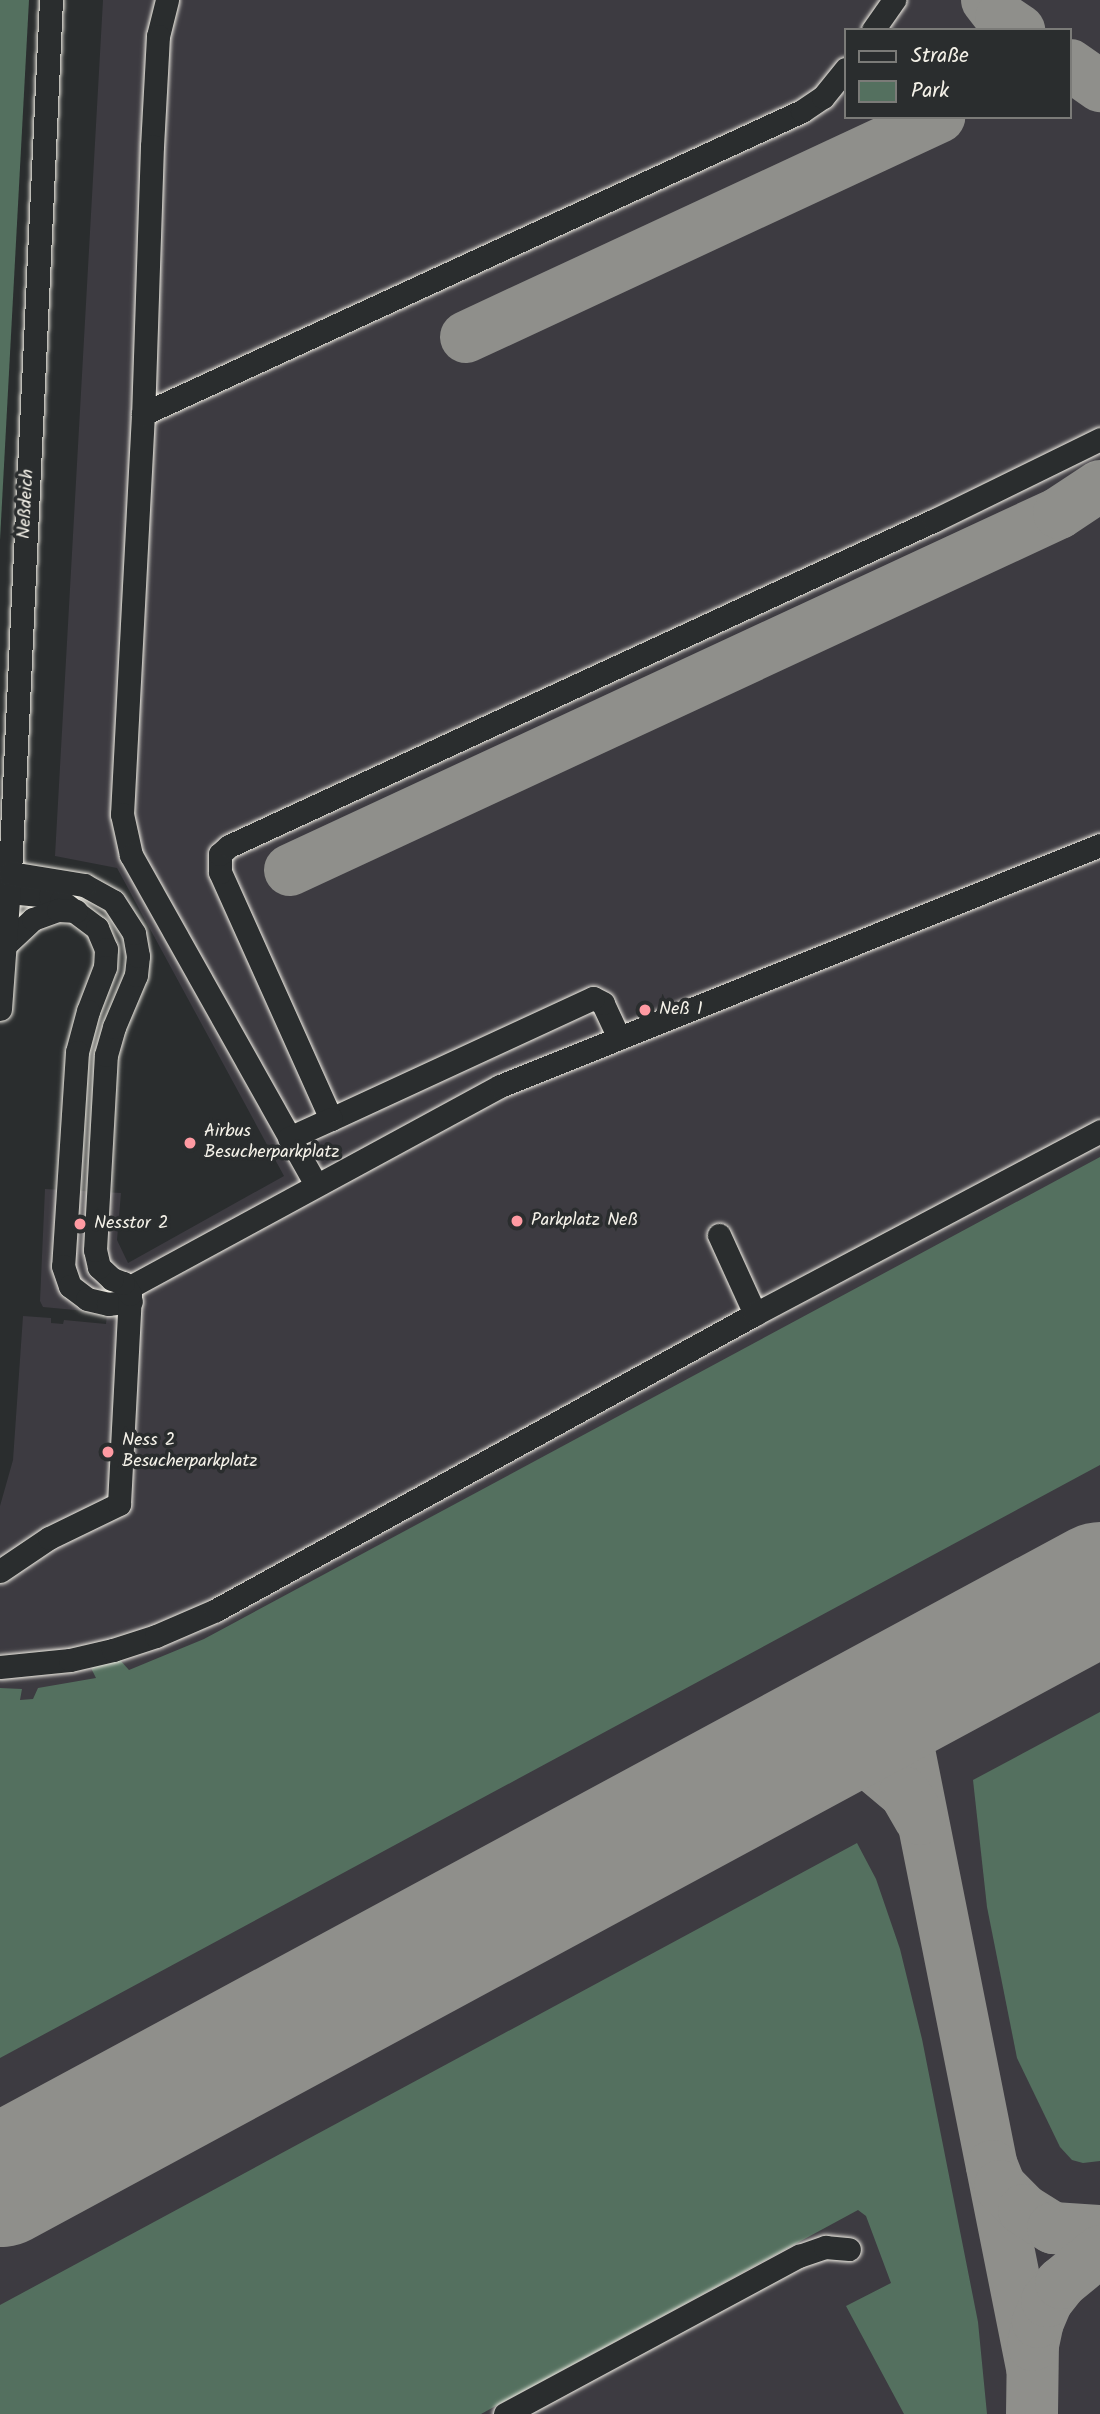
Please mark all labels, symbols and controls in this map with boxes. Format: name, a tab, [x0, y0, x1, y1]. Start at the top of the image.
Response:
legend	[844, 28, 1072, 119]
text: Straße	[911, 40, 969, 73]
text: Park	[911, 75, 949, 108]
street label: Neßdeich	[14, 469, 40, 539]
place label: Neß 1	[659, 999, 703, 1021]
marker: Neß 1	[637, 1002, 653, 1018]
place label: Airbus Besucherparkplatz	[204, 1122, 339, 1164]
marker: Airbus Besucherparkplatz	[182, 1135, 198, 1151]
place label: Parkplatz Neß	[531, 1210, 638, 1232]
place label: Nesstor 2	[94, 1213, 168, 1235]
marker: Parkplatz Neß	[509, 1213, 525, 1229]
marker: Nesstor 2	[72, 1216, 88, 1232]
place label: Ness 2 Besucherparkplatz	[122, 1431, 257, 1474]
marker: Ness 2 Besucherparkplatz	[100, 1444, 116, 1460]

